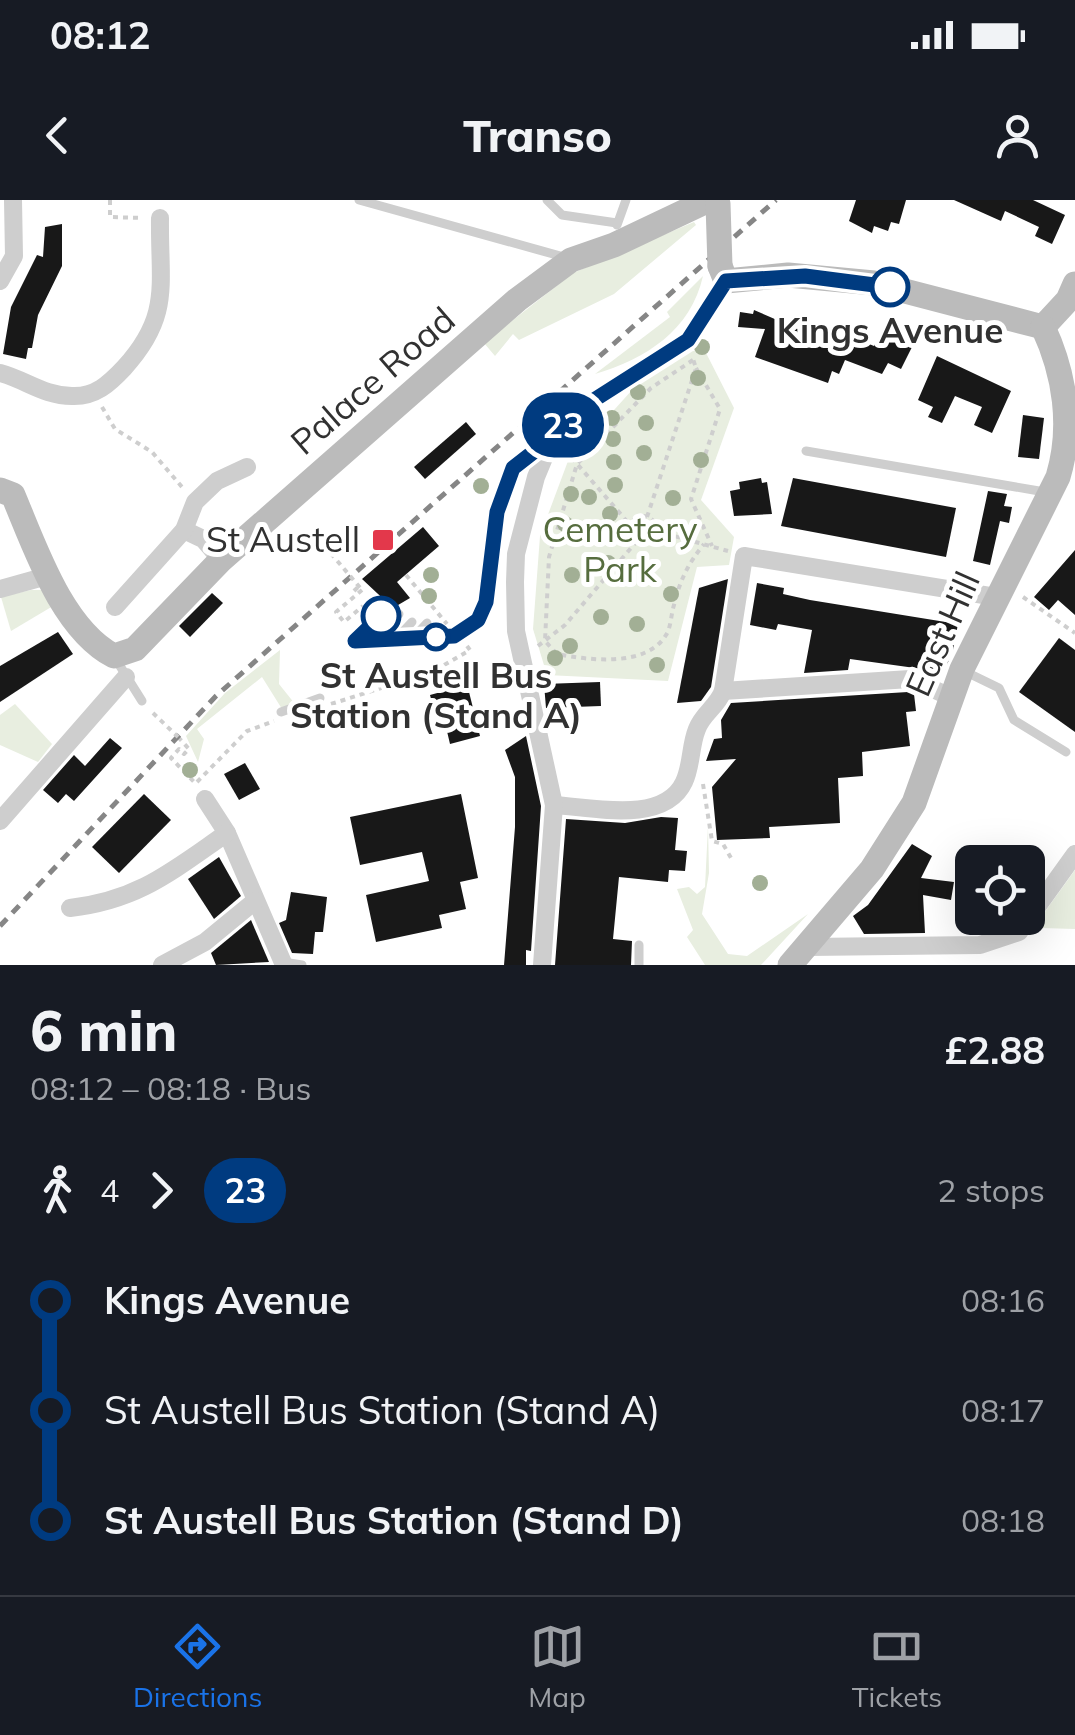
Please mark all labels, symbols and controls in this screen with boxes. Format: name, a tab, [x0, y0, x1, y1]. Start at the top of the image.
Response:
text: 08:12	[50, 11, 151, 59]
text: Transo	[463, 107, 612, 163]
icon: back	[30, 108, 85, 163]
icon: person	[990, 108, 1045, 163]
marker: Kings Avenue	[871, 268, 909, 306]
street label: Palace Road	[281, 297, 463, 464]
place label: Kings Avenue	[777, 308, 1003, 352]
line badge: 23	[518, 392, 608, 458]
text: 23	[542, 403, 584, 447]
park label: Cemetery Park	[543, 507, 698, 591]
place label: St Austell	[206, 517, 360, 561]
marker: St Austell	[370, 527, 396, 553]
street label: East Hill	[895, 564, 989, 703]
unlabelled marker	[362, 597, 400, 635]
marker: St Austell Bus Station (Stand A)	[423, 624, 449, 650]
place label: St Austell Bus Station (Stand A)	[290, 653, 582, 737]
map controls	[955, 845, 1045, 935]
button: locate	[955, 845, 1045, 935]
text: 6 min	[30, 996, 177, 1065]
text: £2.88	[944, 1026, 1045, 1074]
text: 08:12 – 08:18 · Bus	[30, 1068, 311, 1108]
icon: walk	[30, 1163, 85, 1218]
icon: forward	[134, 1163, 189, 1218]
text: 23	[224, 1168, 266, 1212]
text: 4	[100, 1170, 119, 1210]
text: 2 stops	[937, 1170, 1045, 1210]
text: Kings Avenue	[104, 1276, 350, 1324]
text: 08:16	[961, 1280, 1045, 1320]
text: St Austell Bus Station (Stand A)	[104, 1386, 660, 1434]
text: 08:17	[961, 1390, 1045, 1430]
text: St Austell Bus Station (Stand D)	[104, 1496, 684, 1544]
text: 08:18	[961, 1500, 1045, 1540]
tab: Directions	[133, 1619, 262, 1714]
tab: Map	[528, 1619, 586, 1714]
tab: Tickets	[852, 1619, 942, 1714]

